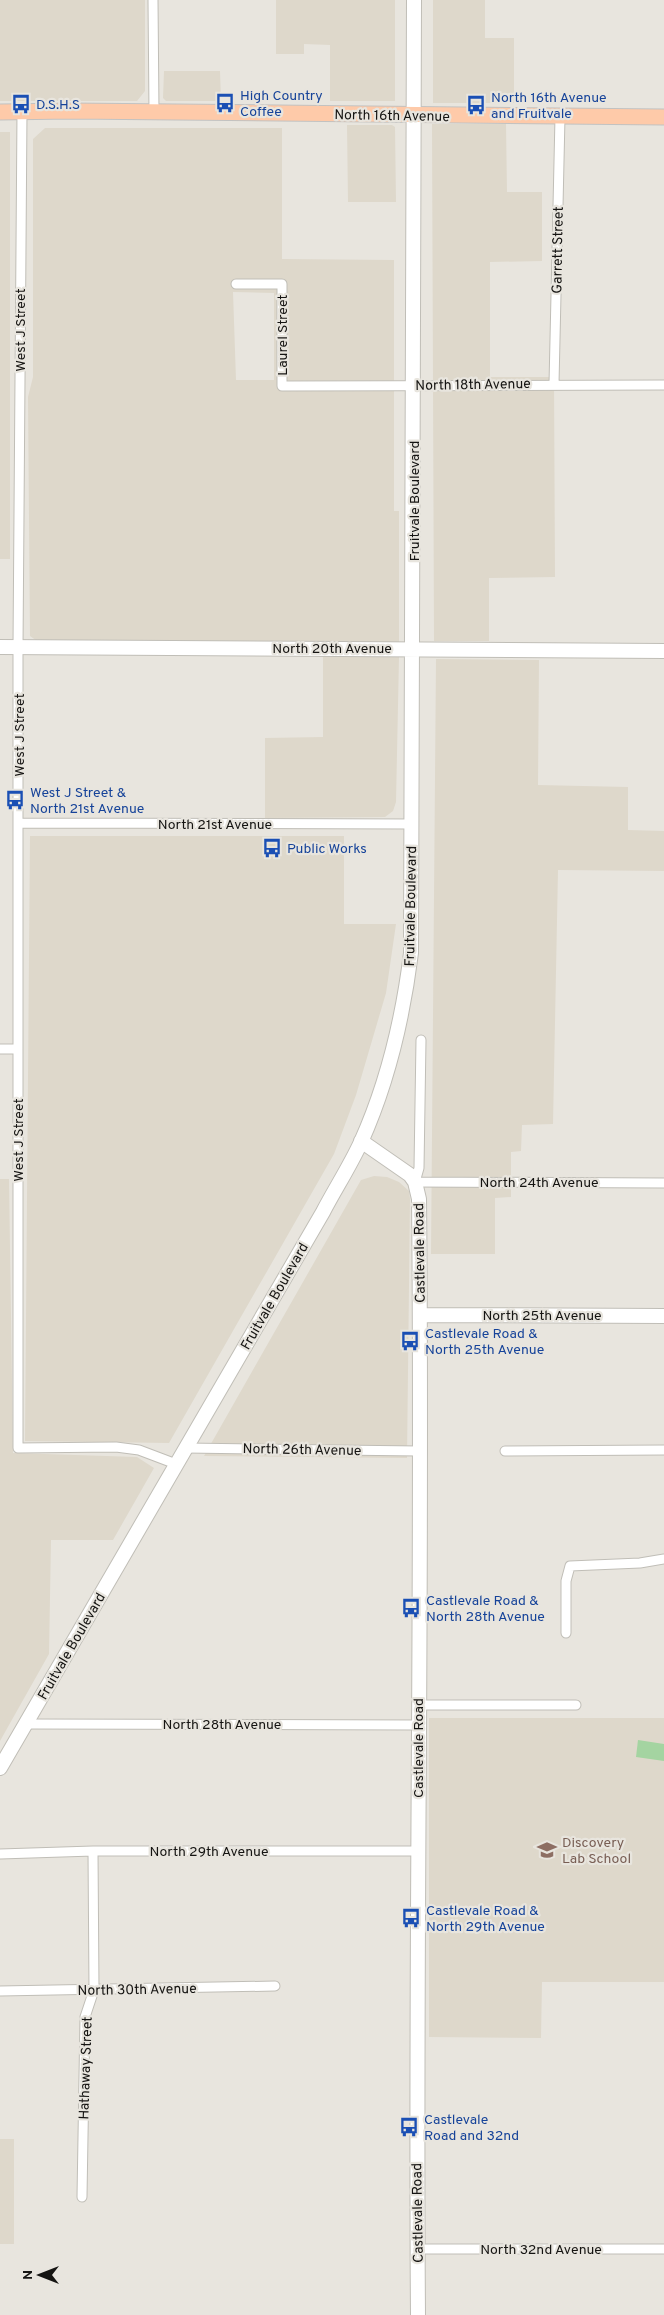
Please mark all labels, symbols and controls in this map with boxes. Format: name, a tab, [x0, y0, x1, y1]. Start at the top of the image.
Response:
place label: High Country Coffee	[240, 88, 323, 121]
place label: North 16th Avenue and Fruitvale	[491, 90, 607, 123]
bus stop icon: High Country Coffee	[214, 92, 236, 114]
bus stop icon: D.S.H.S	[10, 93, 32, 115]
bus stop icon: North 16th Avenue and Fruitvale	[465, 94, 487, 116]
place label: D.S.H.S	[36, 97, 80, 114]
street label: North 16th Avenue	[334, 107, 450, 126]
street label: Garrett Street	[549, 206, 568, 294]
street label: West J Street	[13, 288, 30, 372]
street label: Laurel Street	[275, 294, 292, 376]
street label: North 18th Avenue	[415, 376, 531, 395]
street label: Fruitvale Boulevard	[407, 441, 424, 561]
street label: North 20th Avenue	[272, 641, 392, 658]
street label: West J Street	[12, 693, 29, 777]
place label: West J Street & North 21st Avenue	[30, 785, 144, 818]
bus stop icon: West J Street & North 21st Avenue	[4, 789, 26, 811]
street label: North 21st Avenue	[158, 817, 272, 834]
bus stop icon: Public Works	[261, 837, 283, 859]
place label: Public Works	[287, 841, 367, 858]
street label: Fruitvale Boulevard	[402, 846, 421, 967]
street label: West J Street	[11, 1098, 28, 1182]
street label: North 24th Avenue	[479, 1175, 599, 1192]
street label: Castlevale Road	[411, 1203, 430, 1303]
street label: Fruitvale Boulevard	[238, 1240, 313, 1353]
street label: North 25th Avenue	[482, 1308, 602, 1325]
place label: Castlevale Road & North 25th Avenue	[425, 1326, 544, 1359]
bus stop icon: Castlevale Road & North 25th Avenue	[399, 1330, 421, 1352]
street label: North 26th Avenue	[242, 1441, 362, 1460]
street label: Fruitvale Boulevard	[35, 1590, 110, 1703]
place label: Castlevale Road & North 28th Avenue	[426, 1593, 545, 1626]
bus stop icon: Castlevale Road & North 28th Avenue	[400, 1597, 422, 1619]
street label: Castlevale Road	[411, 1698, 428, 1798]
street label: North 28th Avenue	[163, 1717, 281, 1734]
place label: Discovery Lab School	[562, 1835, 631, 1868]
school or university icon: Discovery Lab School	[536, 1839, 558, 1861]
street label: North 29th Avenue	[150, 1844, 268, 1861]
place label: Castlevale Road & North 29th Avenue	[426, 1903, 545, 1936]
bus stop icon: Castlevale Road & North 29th Avenue	[400, 1907, 422, 1929]
street label: North 30th Avenue	[77, 1981, 197, 2000]
street label: Hathaway Street	[76, 2016, 97, 2120]
place label: Castlevale Road and 32nd	[424, 2112, 519, 2145]
bus stop icon: Castlevale Road and 32nd	[398, 2116, 420, 2138]
street label: Castlevale Road	[409, 2163, 428, 2263]
street label: North 32nd Avenue	[480, 2242, 602, 2259]
north arrow	[15, 2250, 65, 2300]
text: N	[20, 2270, 37, 2280]

